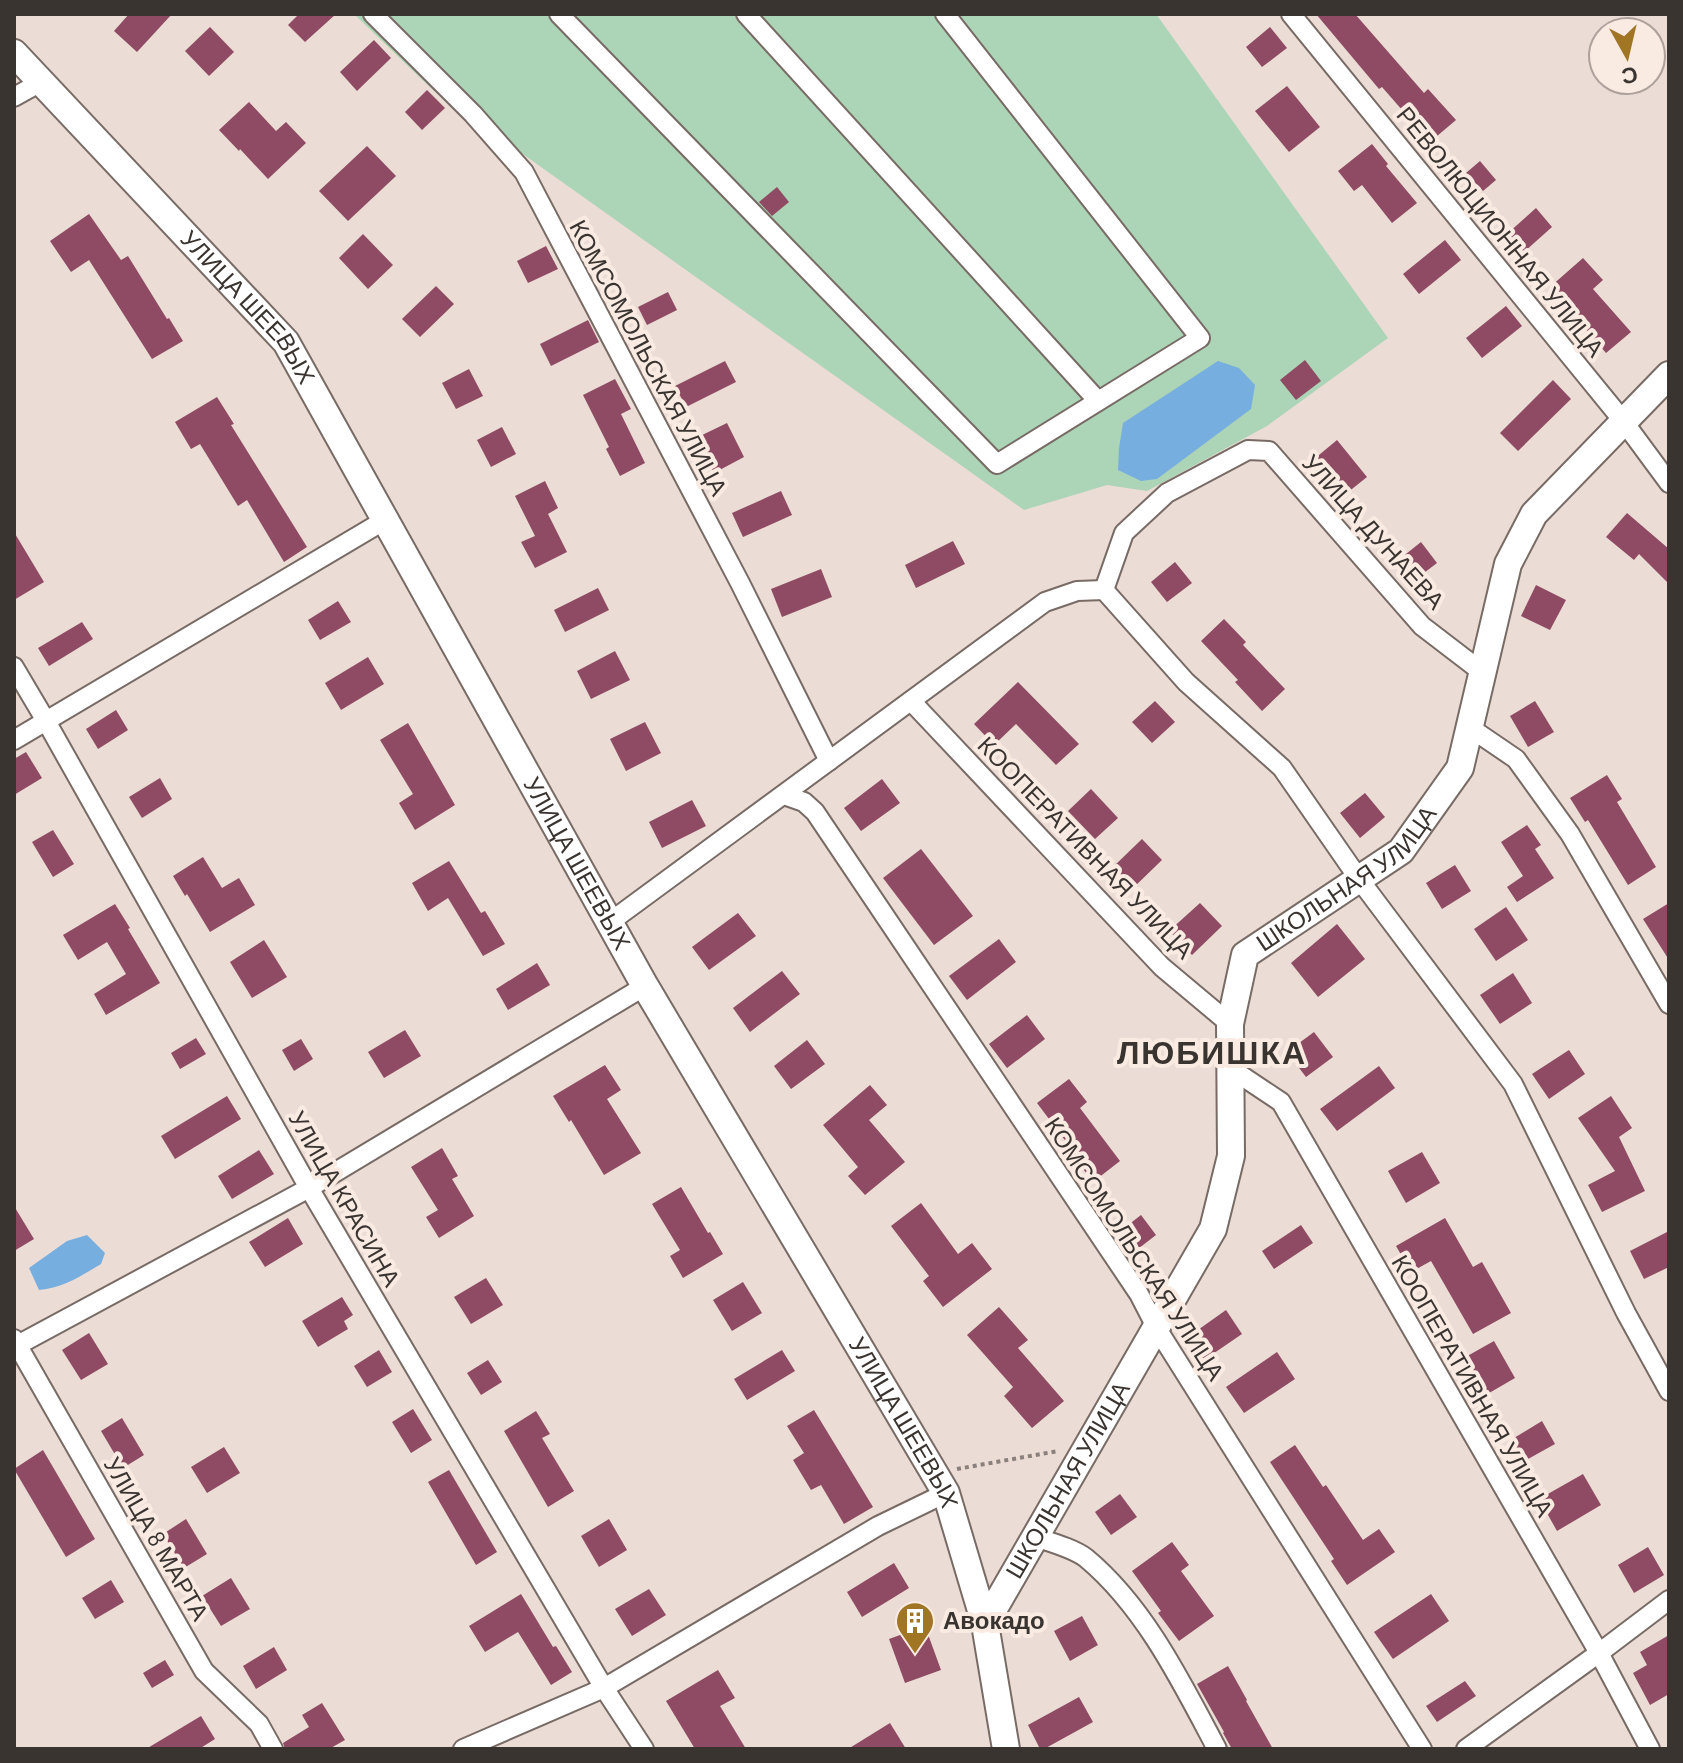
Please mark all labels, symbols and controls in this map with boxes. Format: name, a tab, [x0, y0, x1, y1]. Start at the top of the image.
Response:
north arrow	[1587, 16, 1667, 96]
text: С	[1620, 63, 1640, 91]
street label: РЕВОЛЮЦИОННАЯ УЛИЦА	[1391, 100, 1611, 362]
street label: КОМСОМОЛЬСКАЯ УЛИЦА	[564, 215, 734, 500]
street label: УЛИЦА ШЕЕВЫХ	[175, 224, 322, 388]
street label: УЛИЦА ДУНАЕВА	[1297, 448, 1451, 614]
street label: КООПЕРАТИВНАЯ УЛИЦА	[972, 730, 1200, 964]
street label: УЛИЦА ШЕЕВЫХ	[518, 771, 638, 954]
street label: ШКОЛЬНАЯ УЛИЦА	[1250, 799, 1442, 956]
district label: ЛЮБИШКА	[1117, 1032, 1307, 1070]
street label: УЛИЦА КРАСИНА	[283, 1105, 407, 1291]
street label: КОМСОМОЛЬСКАЯ УЛИЦА	[1039, 1111, 1231, 1385]
street label: КООПЕРАТИВНАЯ УЛИЦА	[1386, 1249, 1560, 1521]
street label: УЛИЦА ШЕЕВЫХ	[844, 1331, 966, 1511]
street label: ШКОЛЬНАЯ УЛИЦА	[999, 1376, 1135, 1583]
street label: УЛИЦА 8 МАРТА	[99, 1451, 216, 1625]
building icon: Авокадо	[894, 1600, 936, 1655]
place label: Авокадо	[943, 1605, 1045, 1634]

